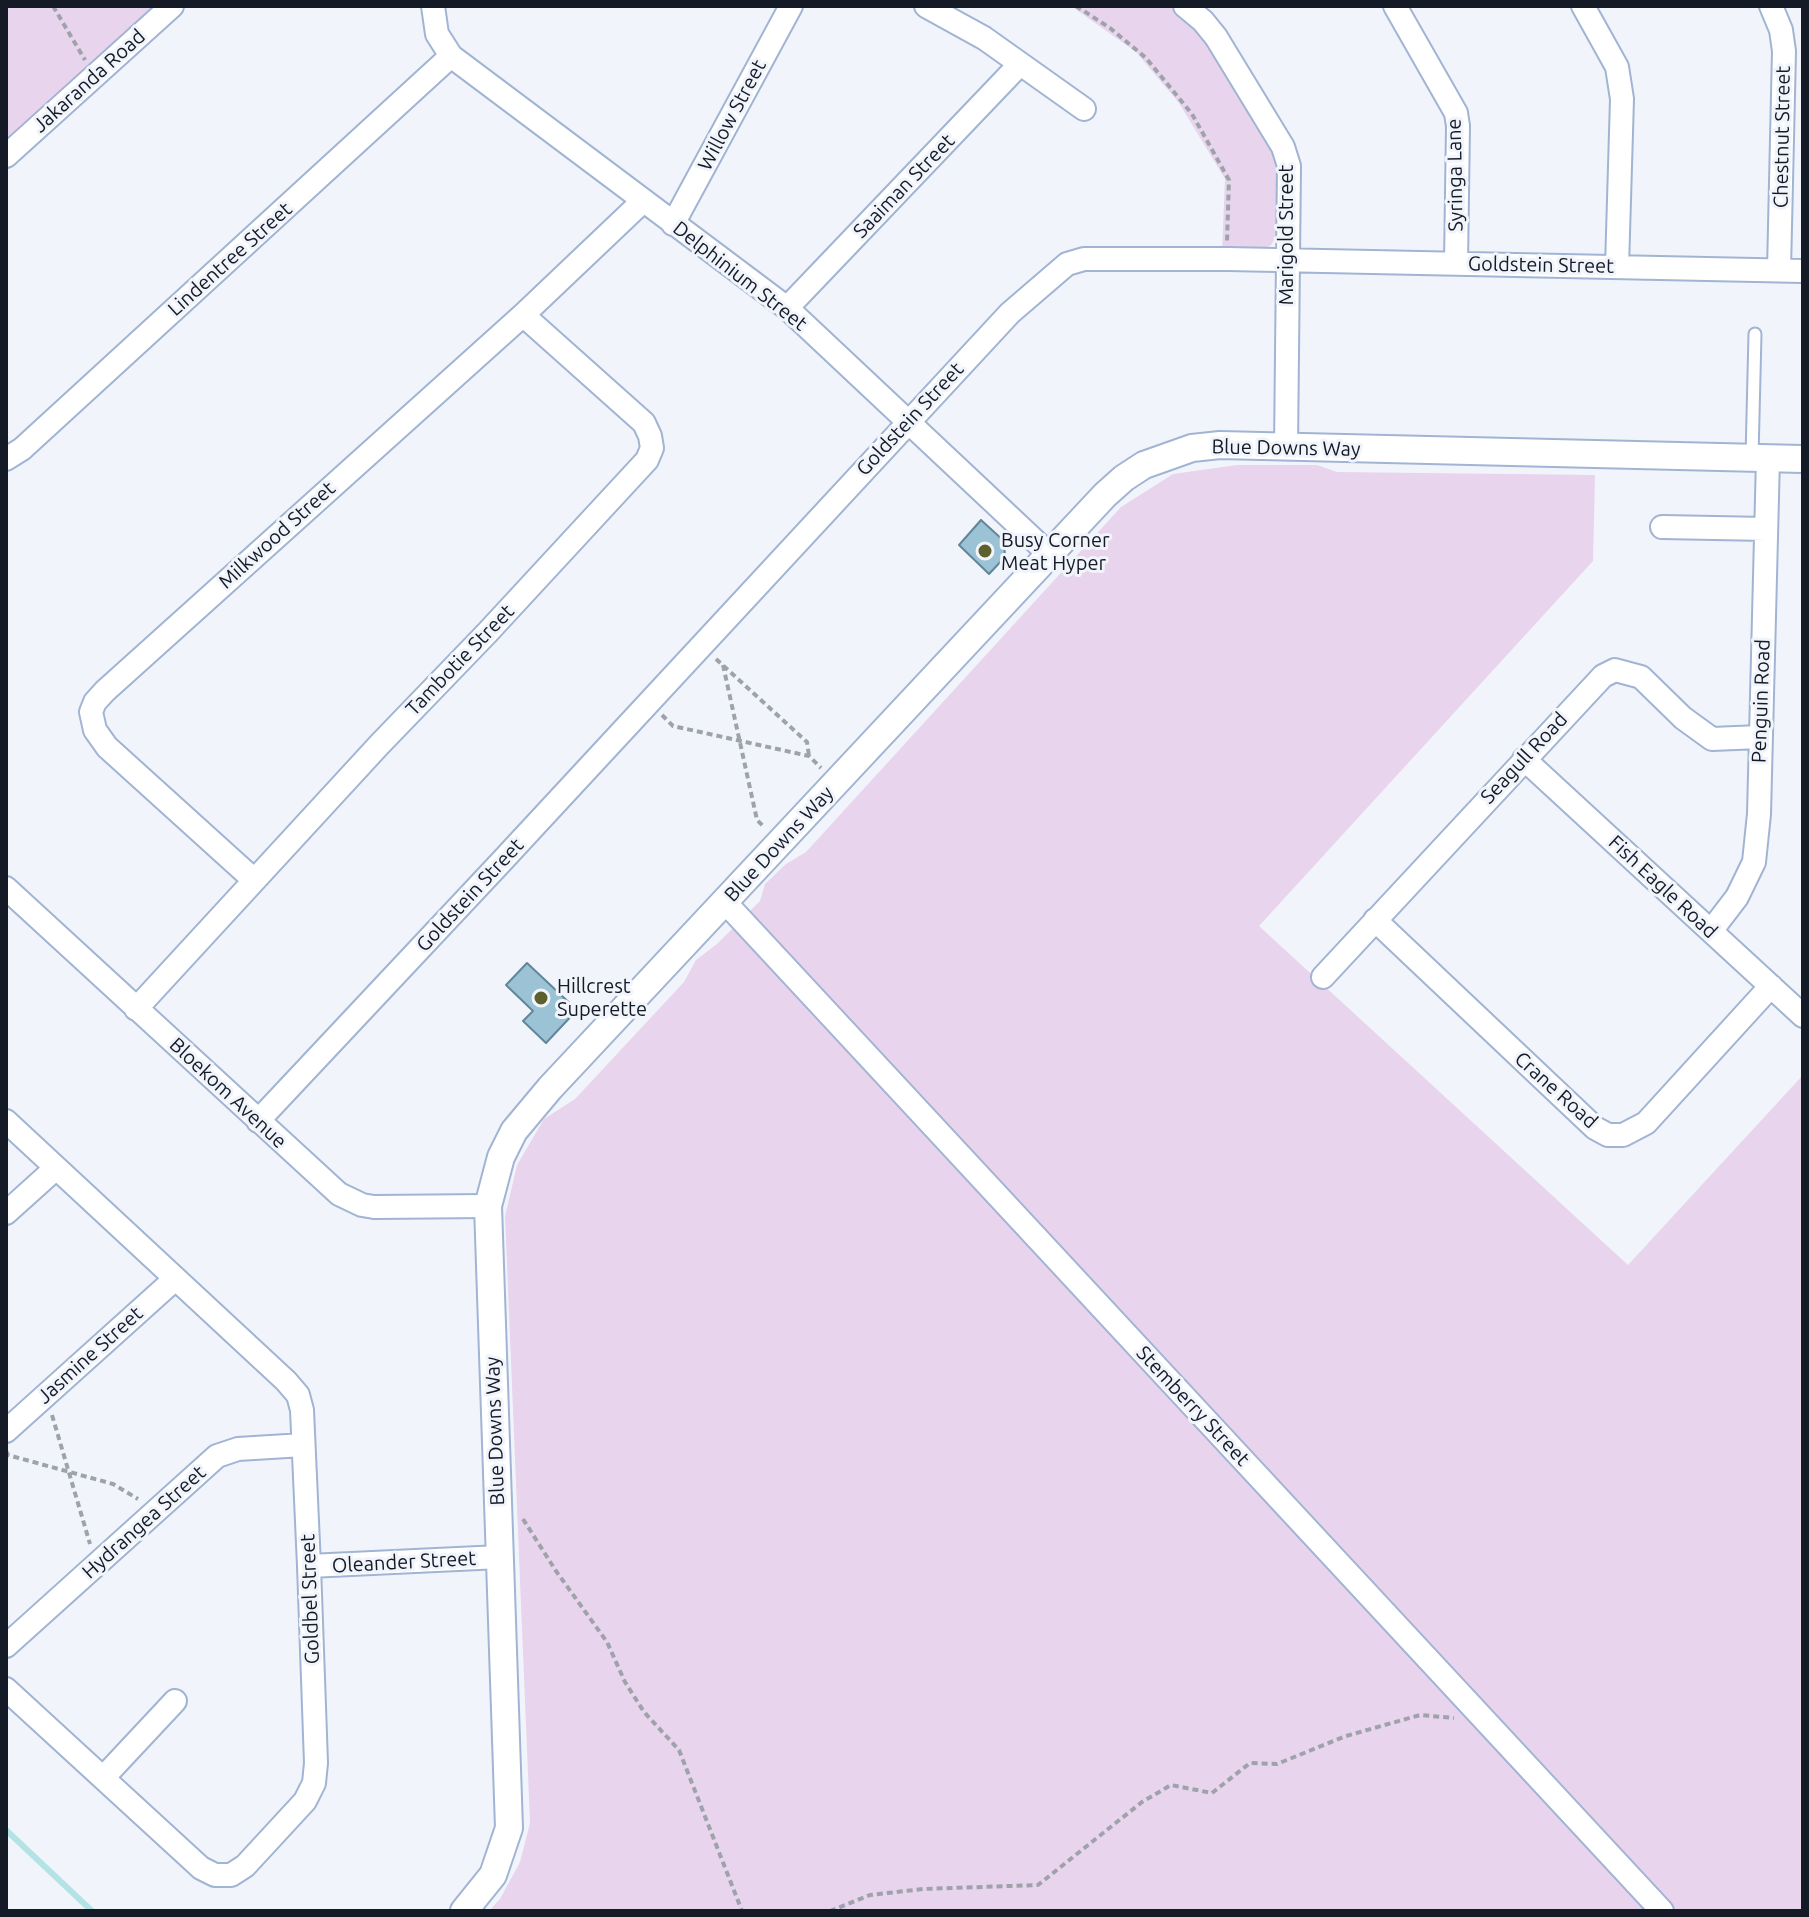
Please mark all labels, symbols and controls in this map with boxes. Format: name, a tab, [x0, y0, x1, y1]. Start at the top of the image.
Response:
street label: Jakaranda Road	[28, 24, 150, 138]
street label: Willow Street	[693, 56, 771, 174]
street label: Chestnut Street	[1769, 66, 1795, 208]
street label: Syringa Lane	[1442, 118, 1468, 232]
street label: Saaiman Street	[848, 129, 960, 243]
street label: Marigold Street	[1274, 165, 1298, 305]
street label: Lindentree Street	[163, 197, 297, 321]
street label: Delphinium Street	[668, 216, 812, 336]
street label: Goldstein Street	[1468, 252, 1614, 278]
street label: Goldstein Street	[851, 357, 969, 481]
street label: Blue Downs Way	[1211, 435, 1361, 461]
street label: Milkwood Street	[214, 476, 340, 594]
place label: Busy Corner Meat Hyper	[1001, 528, 1110, 575]
marker: Busy Corner Meat Hyper	[976, 542, 994, 560]
street label: Tambotie Street	[401, 599, 519, 721]
street label: Penguin Road	[1747, 639, 1775, 763]
street label: Seagull Road	[1476, 707, 1572, 809]
street label: Blue Downs Way	[719, 781, 839, 907]
street label: Fish Eagle Road	[1604, 830, 1722, 944]
street label: Goldstein Street	[411, 833, 529, 957]
place label: Hillcrest Superette	[557, 974, 647, 1021]
marker: Hillcrest Superette	[532, 989, 550, 1007]
street label: Bloekom Avenue	[164, 1033, 292, 1153]
street label: Crane Road	[1510, 1047, 1602, 1133]
street label: Jasmine Street	[32, 1301, 148, 1409]
street label: Stemberry Street	[1131, 1341, 1255, 1471]
street label: Blue Downs Way	[480, 1356, 510, 1506]
street label: Hydrangea Street	[77, 1460, 211, 1584]
street label: Goldbel Street	[296, 1533, 324, 1665]
street label: Oleander Street	[331, 1546, 477, 1578]

